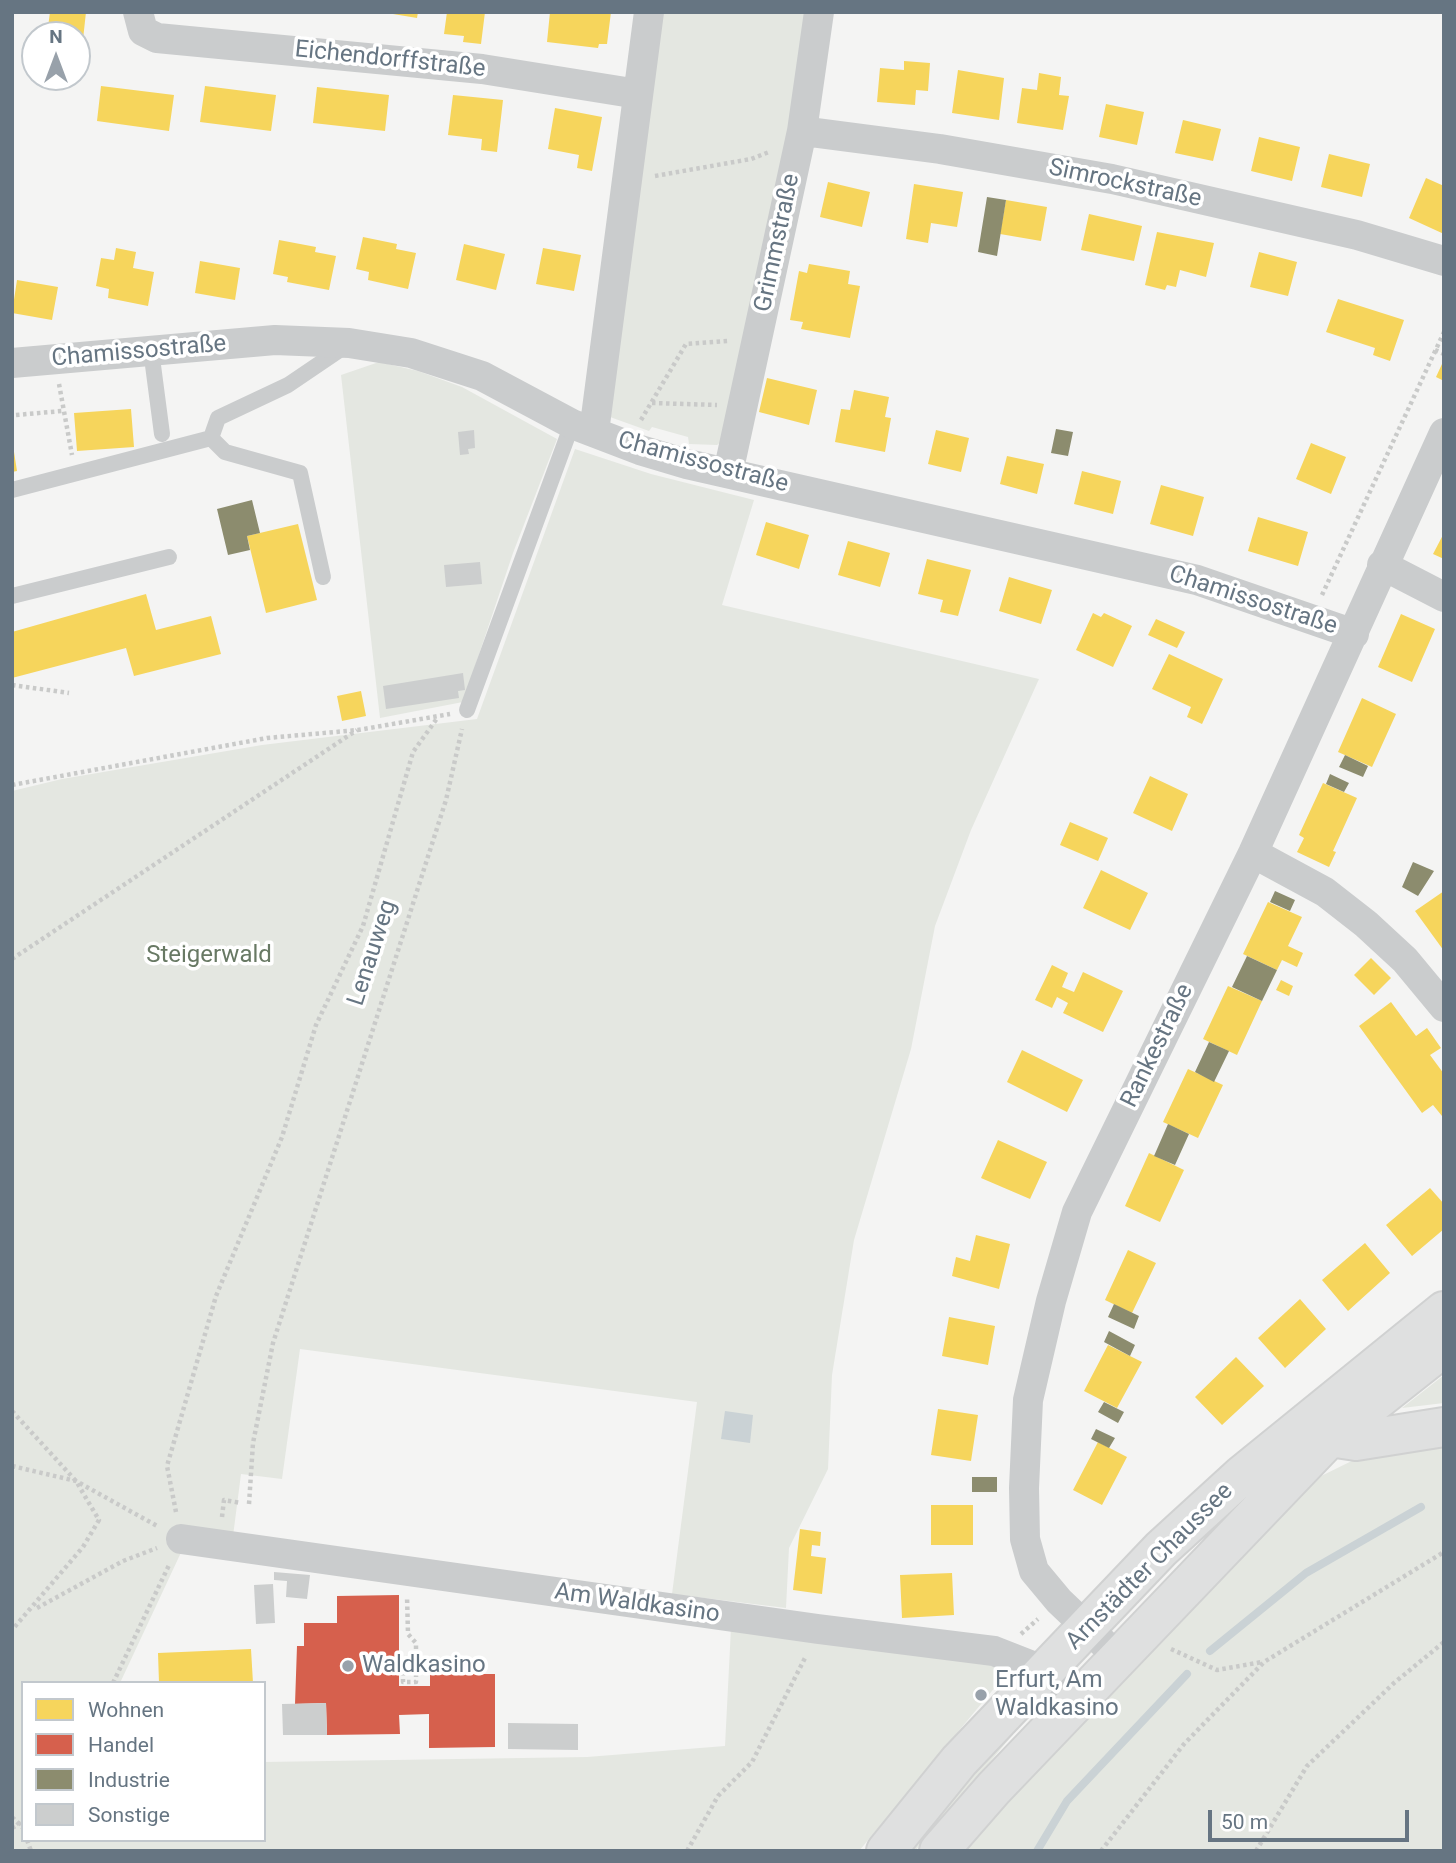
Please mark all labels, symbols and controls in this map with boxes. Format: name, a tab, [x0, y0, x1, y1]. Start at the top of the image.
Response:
north arrow	[21, 21, 91, 91]
text: N	[49, 25, 63, 48]
street label: Eichendorffstraße	[293, 36, 487, 84]
street label: Simrockstraße	[1046, 154, 1204, 214]
street label: Grimmstraße	[749, 171, 807, 315]
street label: Chamissostraße	[50, 330, 228, 374]
street label: Chamissostraße	[615, 426, 791, 500]
street label: Chamissostraße	[1165, 560, 1341, 642]
street label: Lenauweg	[342, 897, 404, 1009]
park label: Steigerwald	[146, 942, 272, 970]
street label: Rankestraße	[1116, 980, 1200, 1112]
street label: Arnstädter Chaussee	[1061, 1478, 1239, 1656]
street label: Am Waldkasino	[553, 1578, 721, 1630]
place label: Waldkasino	[362, 1652, 486, 1680]
marker: Waldkasino	[340, 1658, 356, 1674]
place label: Erfurt, Am Waldkasino	[995, 1667, 1119, 1723]
legend	[21, 1681, 266, 1842]
marker: Erfurt, Am Waldkasino	[973, 1687, 989, 1703]
text: Wohnen	[88, 1698, 164, 1722]
text: Handel	[88, 1733, 154, 1757]
text: Industrie	[88, 1768, 170, 1792]
scale bar	[1211, 1797, 1412, 1841]
text: Sonstige	[88, 1803, 170, 1827]
text: 50 m	[1221, 1810, 1268, 1834]

